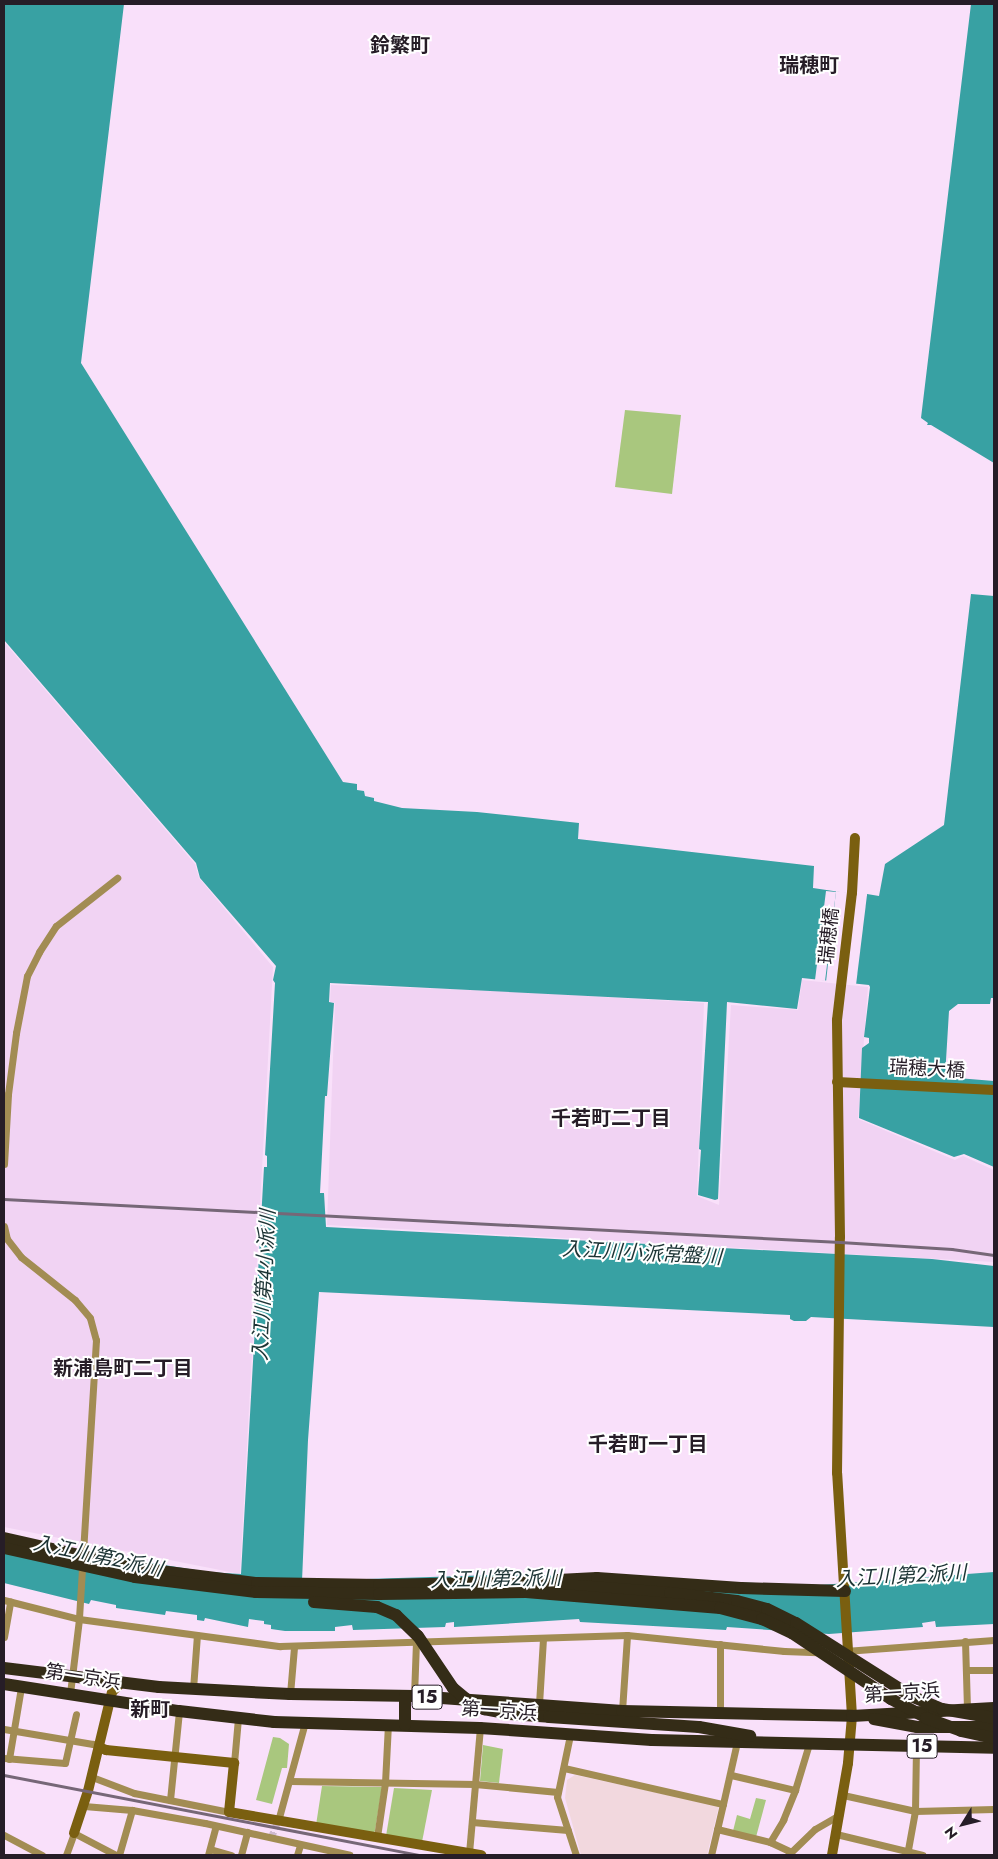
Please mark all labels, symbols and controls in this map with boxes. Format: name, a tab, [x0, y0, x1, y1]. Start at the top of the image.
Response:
district label: 鈴繁町	[370, 33, 430, 57]
district label: 瑞穂町	[779, 53, 839, 77]
street label: 瑞穂橋	[815, 906, 843, 966]
street label: 瑞穂大橋	[888, 1056, 966, 1082]
district label: 千若町二丁目	[551, 1106, 671, 1130]
water label: 入江川第4小派川	[248, 1209, 280, 1361]
water label: 入江川小派常盤川	[561, 1237, 723, 1269]
district label: 新浦島町二丁目	[53, 1356, 193, 1380]
district label: 千若町一丁目	[588, 1432, 708, 1456]
water label: 入江川第2派川	[31, 1531, 165, 1581]
water label: 入江川第2派川	[835, 1561, 967, 1591]
water label: 入江川第2派川	[430, 1566, 562, 1592]
street label: 第一京浜	[44, 1660, 122, 1694]
street label: 第一京浜	[863, 1679, 941, 1707]
road number: 15	[411, 1681, 443, 1712]
district label: 新町	[130, 1697, 170, 1721]
street label: 第一京浜	[460, 1697, 538, 1725]
road number: 15	[906, 1730, 938, 1762]
north arrow	[938, 1799, 988, 1849]
text: N	[940, 1822, 962, 1843]

